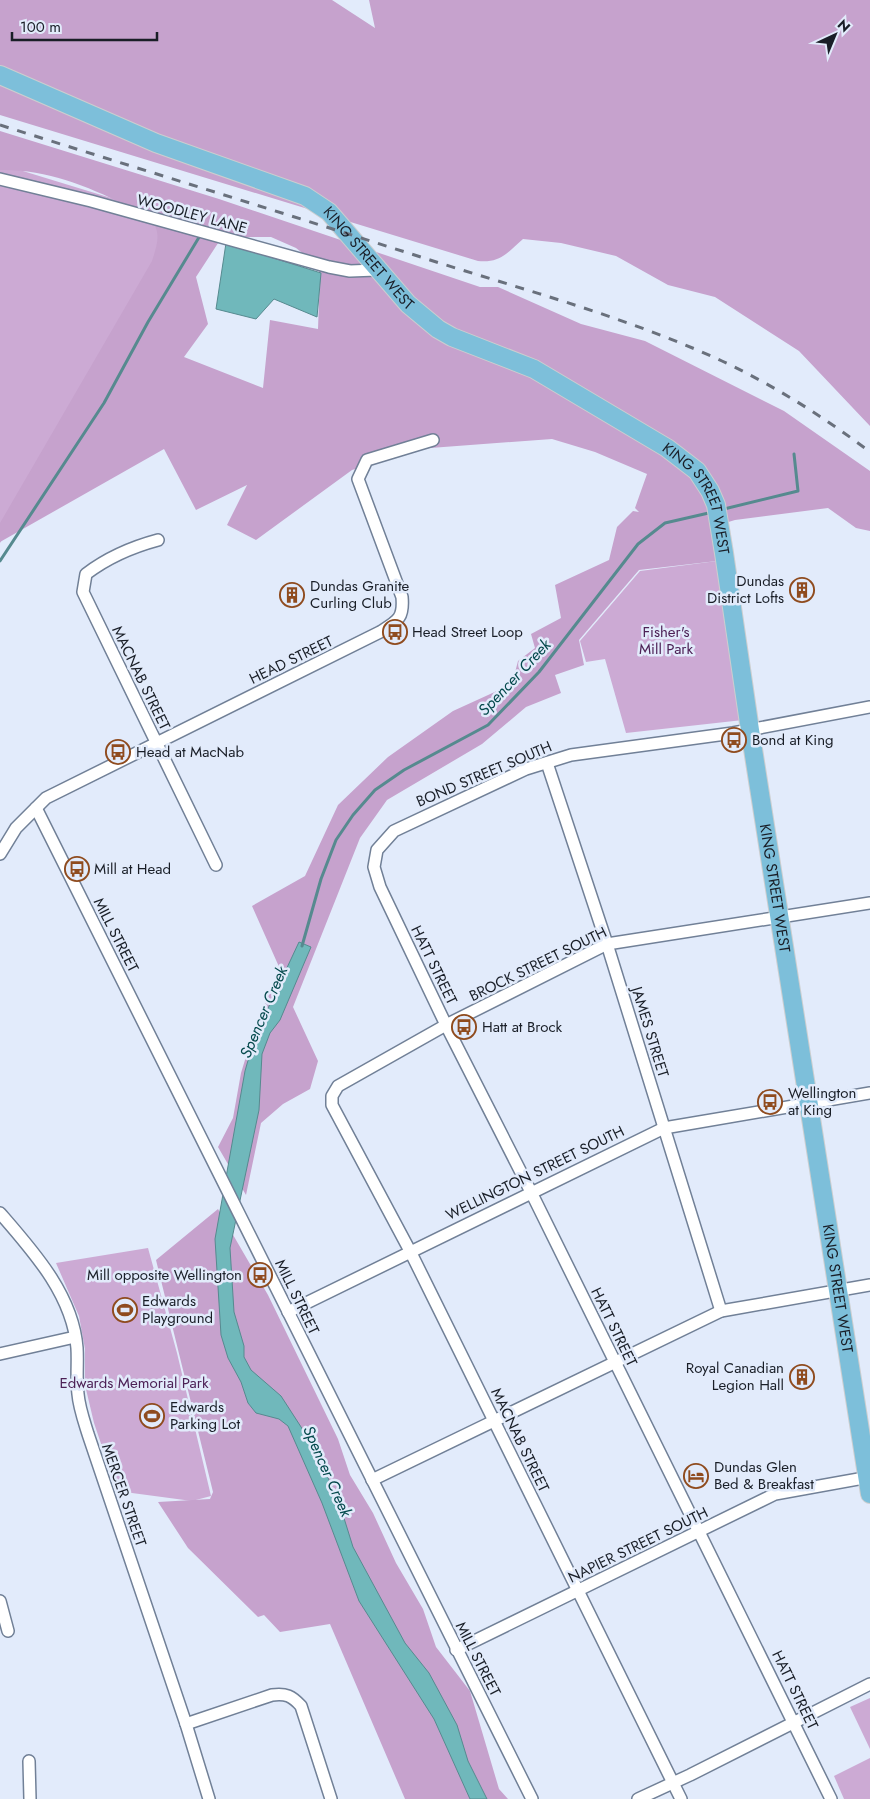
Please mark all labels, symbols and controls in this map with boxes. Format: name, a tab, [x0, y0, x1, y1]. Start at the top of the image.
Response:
scale bar	[12, 10, 158, 42]
north arrow	[810, 10, 860, 60]
text: N	[833, 15, 855, 37]
text: 100 m	[20, 16, 61, 38]
street label: WOODLEY LANE	[134, 189, 250, 239]
street label: KING STREET WEST	[318, 202, 419, 315]
street label: KING STREET WEST	[658, 437, 735, 556]
place label: Dundas District Lofts	[707, 570, 784, 609]
place label: Dundas Granite Curling Club	[310, 575, 410, 614]
building icon: Dundas District Lofts	[789, 577, 815, 603]
building icon: Dundas Granite Curling Club	[279, 582, 305, 608]
bus stop icon: Head Street Loop	[382, 619, 408, 645]
place label: Head Street Loop	[412, 621, 523, 643]
park label: Fisher's Mill Park	[639, 621, 693, 660]
street label: MACNAB STREET	[106, 622, 176, 734]
street label: HEAD STREET	[245, 630, 337, 690]
water label: Spencer Creek	[473, 633, 557, 721]
bus stop icon: Bond at King	[721, 727, 747, 753]
place label: Bond at King	[752, 729, 834, 751]
street label: BOND STREET SOUTH	[413, 735, 555, 813]
bus stop icon: Head at MacNab	[105, 739, 131, 765]
place label: Head at MacNab	[136, 741, 244, 763]
street label: KING STREET WEST	[754, 822, 796, 954]
bus stop icon: Mill at Head	[64, 856, 90, 882]
place label: Mill at Head	[94, 858, 171, 880]
street label: MILL STREET	[88, 894, 144, 976]
street label: BROCK STREET SOUTH	[465, 921, 611, 1007]
street label: HATT STREET	[405, 922, 463, 1008]
water label: Spencer Creek	[234, 962, 294, 1062]
street label: JAMES STREET	[625, 982, 674, 1080]
bus stop icon: Hatt at Brock	[451, 1014, 477, 1040]
place label: Hatt at Brock	[482, 1016, 563, 1038]
place label: Wellington at King	[788, 1082, 856, 1121]
bus stop icon: Wellington at King	[757, 1089, 783, 1115]
street label: WELLINGTON STREET SOUTH	[442, 1120, 628, 1226]
street label: KING STREET WEST	[817, 1222, 859, 1354]
street label: MILL STREET	[269, 1256, 325, 1338]
bus stop icon: Mill opposite Wellington	[247, 1262, 273, 1288]
place label: Mill opposite Wellington	[87, 1264, 242, 1286]
street label: HATT STREET	[585, 1284, 643, 1370]
place label: Edwards Playground	[142, 1290, 213, 1329]
sports icon: Edwards Playground	[112, 1297, 138, 1323]
place label: Royal Canadian Legion Hall	[686, 1357, 784, 1396]
building icon: Royal Canadian Legion Hall	[789, 1364, 815, 1390]
park label: Edwards Memorial Park	[59, 1372, 209, 1394]
street label: MACNAB STREET	[485, 1384, 555, 1496]
place label: Edwards Parking Lot	[170, 1396, 240, 1435]
sports icon: Edwards Parking Lot	[139, 1403, 165, 1429]
water label: Spencer Creek	[297, 1422, 358, 1522]
street label: MERCER STREET	[96, 1441, 152, 1549]
place label: Dundas Glen Bed & Breakfast	[714, 1456, 814, 1495]
hotel icon: Dundas Glen Bed & Breakfast	[683, 1463, 709, 1489]
street label: NAPIER STREET SOUTH	[564, 1502, 712, 1588]
street label: MILL STREET	[450, 1618, 506, 1700]
street label: HATT STREET	[766, 1647, 824, 1733]

